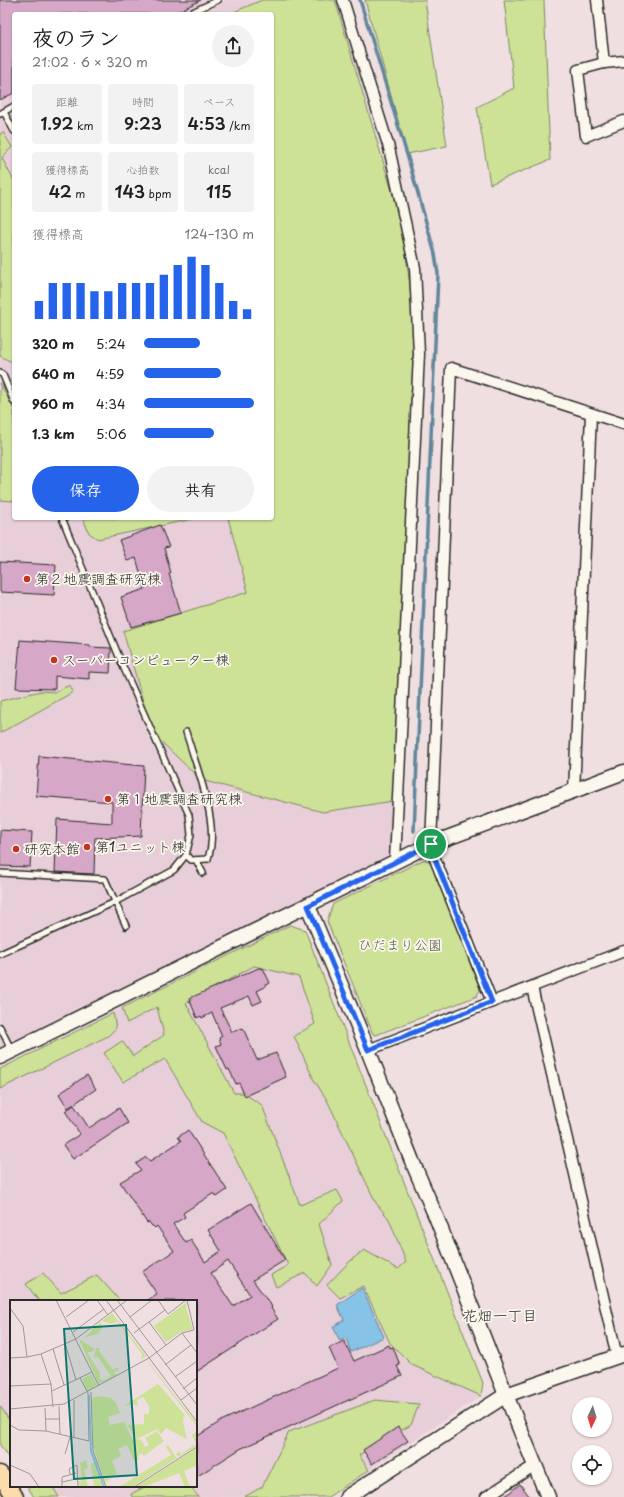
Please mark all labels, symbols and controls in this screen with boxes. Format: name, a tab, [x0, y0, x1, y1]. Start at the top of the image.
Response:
text: 夜のラン	[32, 20, 120, 53]
button: share	[212, 25, 254, 67]
text: 21:02 · 6 × 320 m	[32, 52, 148, 71]
text: 距離	[56, 93, 78, 110]
text: 時間	[132, 93, 154, 110]
text: ペース	[203, 93, 235, 110]
text: 1.92	[40, 110, 73, 136]
text: 9:23	[124, 110, 162, 136]
text: 4:53	[188, 110, 226, 136]
text: km	[73, 117, 94, 134]
text: /km	[226, 117, 250, 134]
text: 獲得標高	[45, 161, 89, 178]
text: 心拍数	[127, 161, 160, 178]
text: kcal	[208, 161, 230, 178]
text: 42	[49, 178, 72, 204]
text: 143	[114, 178, 145, 204]
text: 115	[206, 178, 232, 204]
text: m	[72, 185, 85, 202]
text: bpm	[145, 185, 172, 202]
text: 獲得標高	[32, 224, 84, 243]
text: 124–130 m	[185, 224, 254, 243]
text: 320 m	[32, 334, 74, 353]
text: 5:24	[96, 334, 126, 353]
text: 640 m	[32, 364, 75, 383]
text: 4:59	[96, 364, 125, 383]
text: 960 m	[32, 394, 74, 413]
text: 4:34	[96, 394, 126, 413]
text: 1.3 km	[32, 424, 75, 443]
text: 5:06	[96, 424, 127, 443]
button: 保存	[32, 466, 139, 512]
button: 共有	[147, 466, 254, 512]
place label: 第２地震調査研究棟	[35, 568, 162, 589]
marker: 第２地震調査研究棟	[22, 574, 32, 584]
place label: スーパーコンピューター棟	[62, 649, 230, 670]
marker: スーパーコンピューター棟	[49, 655, 59, 665]
place label: 第１地震調査研究棟	[116, 788, 243, 809]
marker: 第１地震調査研究棟	[103, 794, 113, 804]
pin	[414, 827, 448, 861]
icon: arrive	[420, 833, 442, 855]
place label: 第1ユニット棟	[95, 836, 186, 857]
place label: 研究本館	[24, 838, 80, 859]
marker: 第1ユニット棟	[82, 842, 92, 852]
marker: 研究本館	[11, 844, 21, 854]
park label: ひだまり公園	[358, 934, 442, 955]
inset map	[10, 1300, 197, 1487]
district label: 花畑一丁目	[462, 1303, 538, 1326]
north arrow	[572, 1397, 612, 1437]
map controls	[572, 1397, 612, 1485]
button: locate	[572, 1445, 612, 1485]

